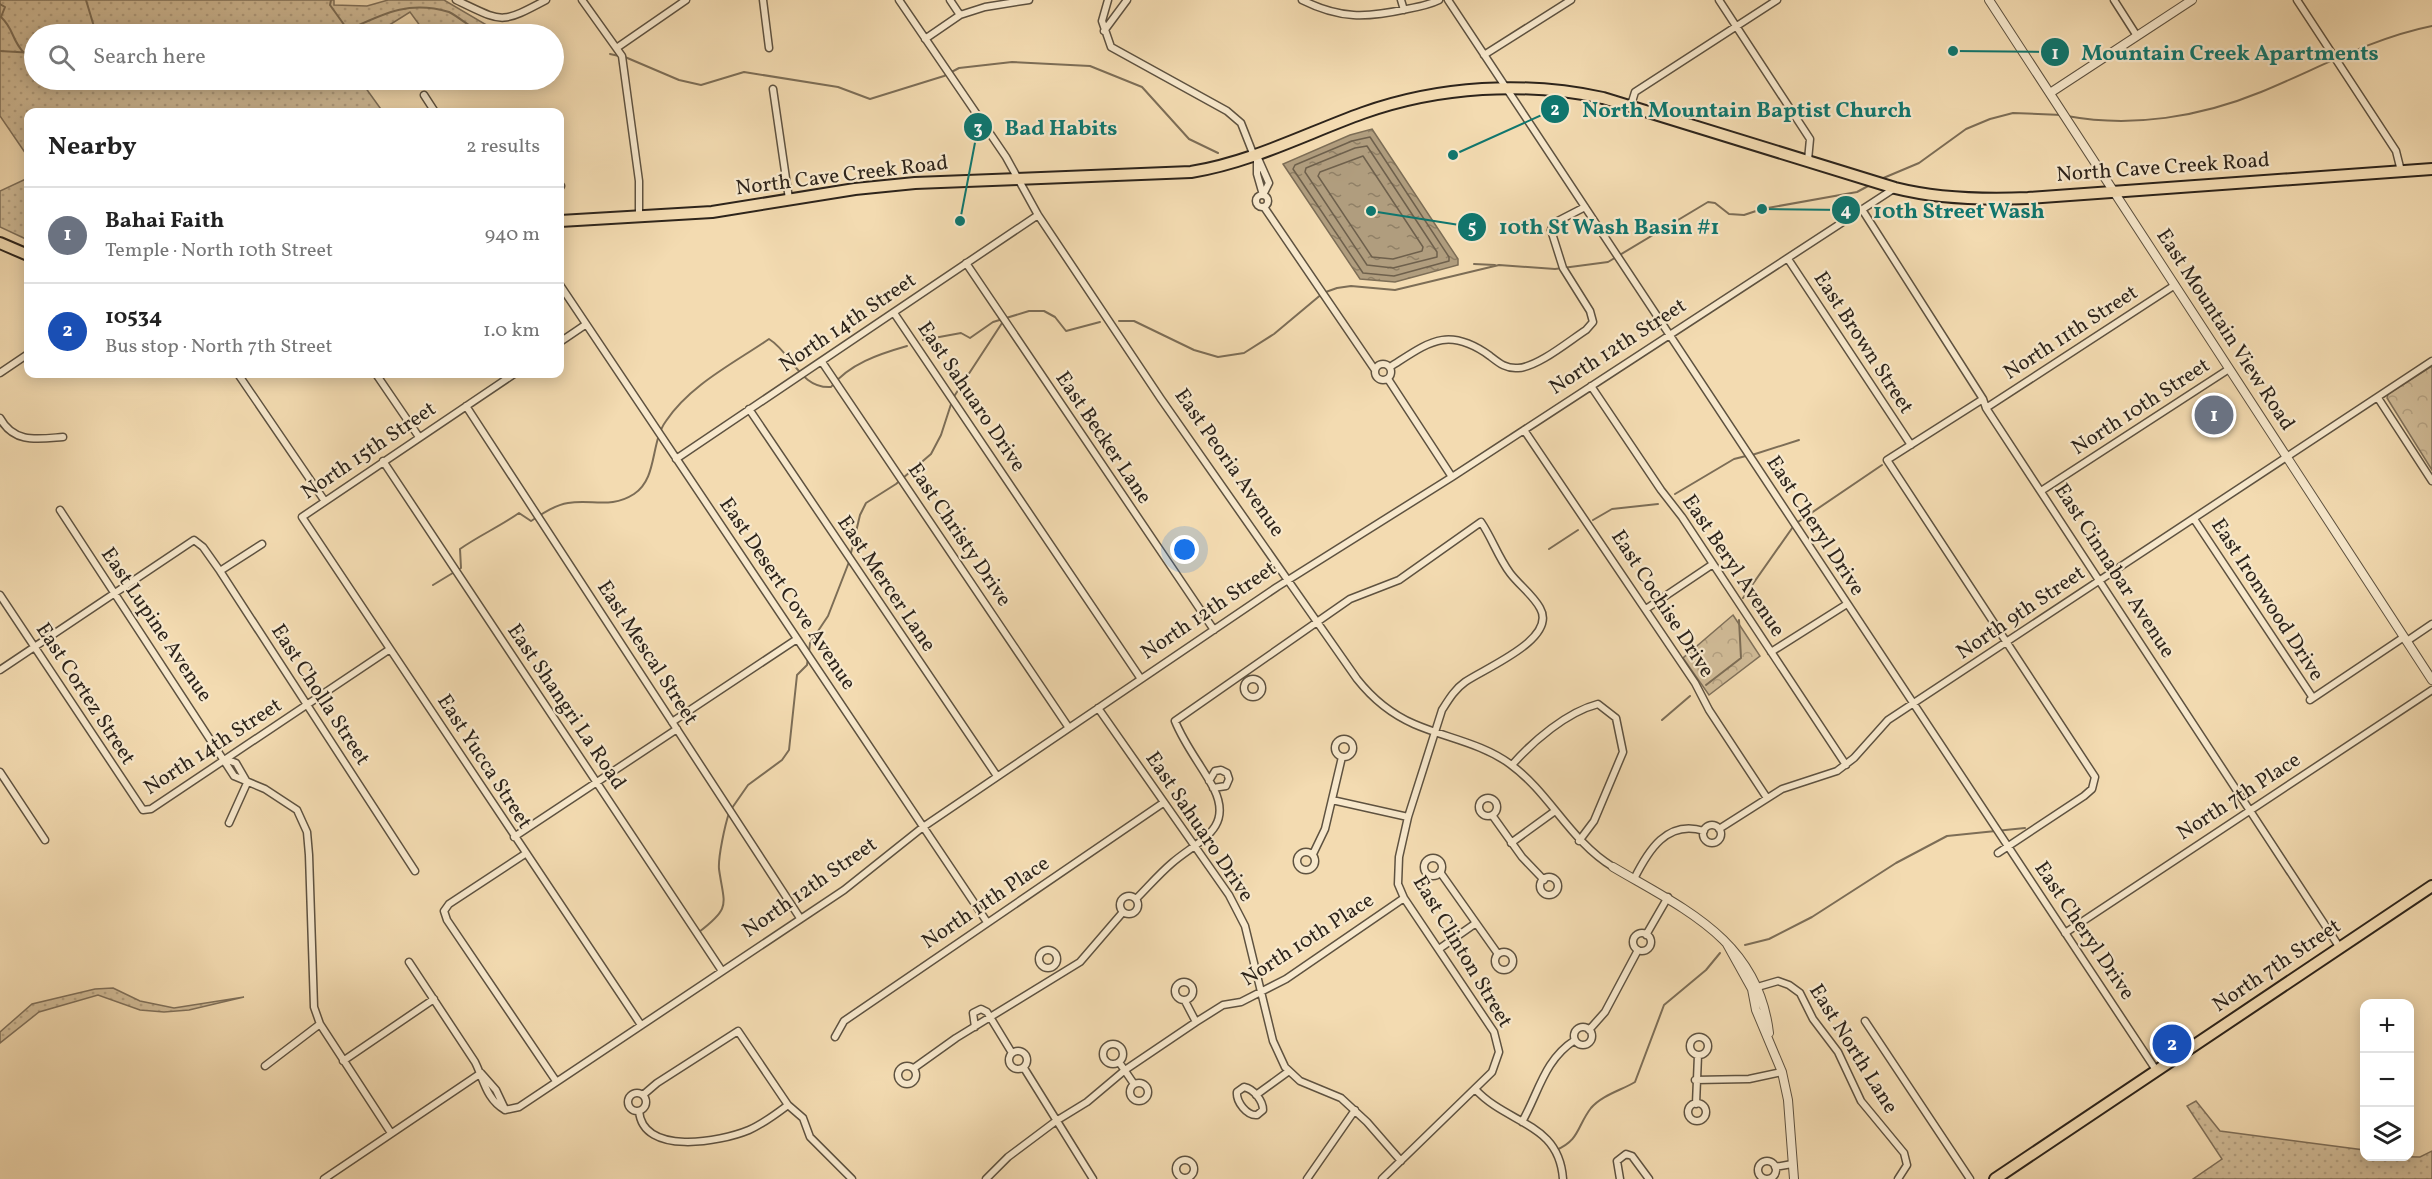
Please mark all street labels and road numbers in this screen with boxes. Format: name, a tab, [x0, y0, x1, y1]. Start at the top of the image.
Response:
street label: North Cave Creek Road	[2055, 146, 2271, 190]
street label: North Cave Creek Road	[734, 149, 950, 203]
street label: East Mountain View Road	[2149, 223, 2301, 437]
street label: North 14th Street	[774, 266, 922, 380]
street label: East Brown Street	[1806, 266, 1920, 420]
street label: North 11th Street	[1998, 279, 2144, 387]
street label: North 12th Street	[1544, 292, 1692, 402]
street label: East Sahuaro Drive	[910, 316, 1032, 478]
street label: North 10th Street	[2067, 353, 2215, 461]
street label: East Becker Lane	[1048, 366, 1158, 510]
street label: East Peoria Avenue	[1167, 383, 1291, 543]
street label: North 15th Street	[296, 395, 442, 507]
street label: East Cheryl Drive	[1759, 450, 1871, 602]
street label: East Christy Drive	[900, 457, 1018, 613]
street label: East Cinnabar Avenue	[2047, 478, 2181, 664]
street label: East Beryl Avenue	[1675, 489, 1791, 643]
street label: East Desert Cove Avenue	[712, 492, 862, 696]
street label: East Mercer Lane	[830, 510, 942, 658]
street label: East Ironwood Drive	[2204, 513, 2331, 687]
street label: East Cochise Drive	[1603, 525, 1721, 683]
street label: East Lupine Avenue	[93, 542, 219, 708]
street label: North 12th Street	[1135, 555, 1283, 667]
street label: North 9th Street	[1951, 559, 2091, 667]
street label: East Mescal Street	[589, 575, 705, 731]
street label: East Cortez Street	[28, 617, 142, 771]
street label: East Shangri La Road	[500, 618, 632, 796]
street label: East Cholla Street	[263, 619, 377, 771]
street label: East Yucca Street	[429, 689, 539, 835]
street label: North 14th Street	[138, 691, 288, 803]
street label: East Sahuaro Drive	[1138, 746, 1260, 908]
street label: North 7th Place	[2171, 746, 2307, 848]
street label: North 12th Street	[737, 831, 883, 945]
street label: North 11th Place	[916, 849, 1056, 956]
street label: East Cheryl Drive	[2027, 856, 2141, 1006]
street label: East Clinton Street	[1405, 871, 1519, 1033]
street label: North 10th Place	[1236, 886, 1380, 994]
street label: North 7th Street	[2207, 912, 2347, 1020]
street label: East North Lane	[1801, 979, 1905, 1119]

